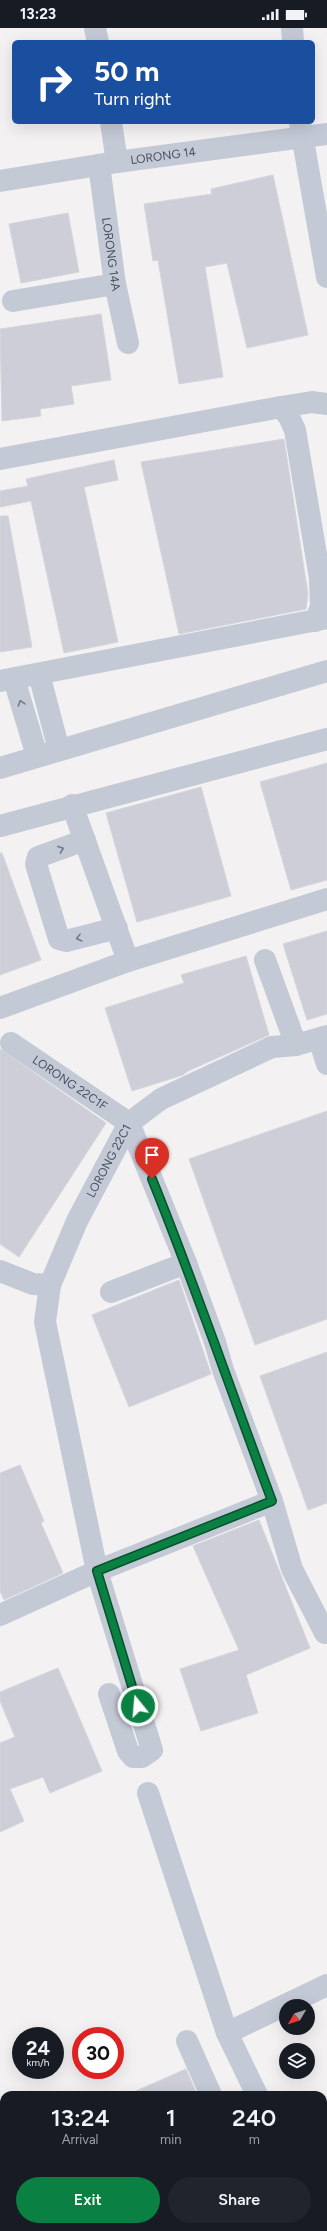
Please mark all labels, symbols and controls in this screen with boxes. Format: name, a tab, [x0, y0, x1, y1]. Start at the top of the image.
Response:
text: 13:23	[20, 5, 56, 23]
text: 50 m	[94, 54, 160, 88]
icon: right	[28, 56, 80, 108]
text: Turn right	[94, 88, 171, 110]
street label: LORONG 14	[129, 144, 197, 167]
street label: LORONG 14A	[99, 217, 123, 292]
one-way arrow	[17, 700, 26, 707]
one-way arrow	[57, 845, 64, 854]
one-way arrow	[76, 933, 82, 941]
street label: LORONG 22C1F	[30, 1053, 110, 1113]
street label: LORONG 22C1	[84, 1122, 134, 1200]
pin	[135, 1138, 169, 1179]
icon: arrive	[141, 1144, 163, 1166]
position arrow	[117, 1685, 159, 1727]
north arrow	[279, 1999, 315, 2035]
map controls	[279, 1999, 315, 2079]
speed limit sign: 30	[72, 2027, 124, 2079]
text: 24	[26, 2036, 50, 2060]
button: layers	[279, 2043, 315, 2079]
text: km/h	[27, 2056, 49, 2069]
text: 13:24	[51, 2103, 109, 2132]
text: 1	[166, 2103, 176, 2132]
text: 240	[232, 2103, 276, 2132]
text: Arrival	[62, 2132, 98, 2147]
text: min	[160, 2132, 181, 2147]
text: m	[249, 2132, 260, 2147]
button: Exit	[16, 2177, 160, 2223]
button: Share	[168, 2177, 311, 2223]

